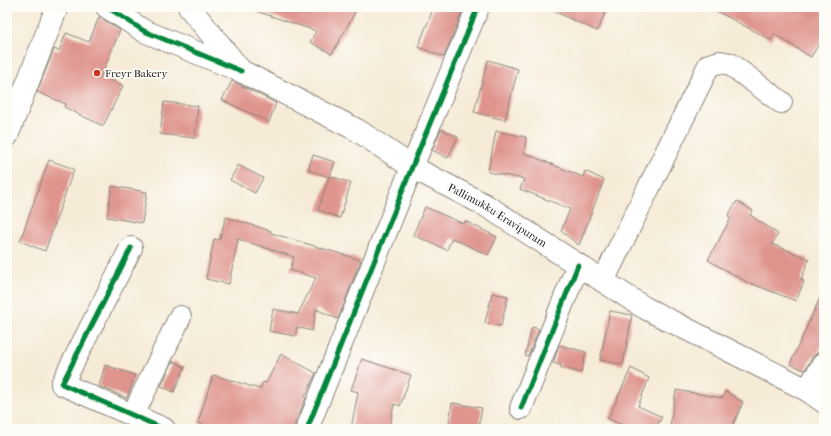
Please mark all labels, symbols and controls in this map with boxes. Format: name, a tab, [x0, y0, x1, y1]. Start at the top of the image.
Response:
place label: Freyr Bakery	[105, 67, 169, 80]
marker: Freyr Bakery	[92, 68, 102, 78]
street label: Pallimukku-Eravipuram	[446, 180, 550, 250]

